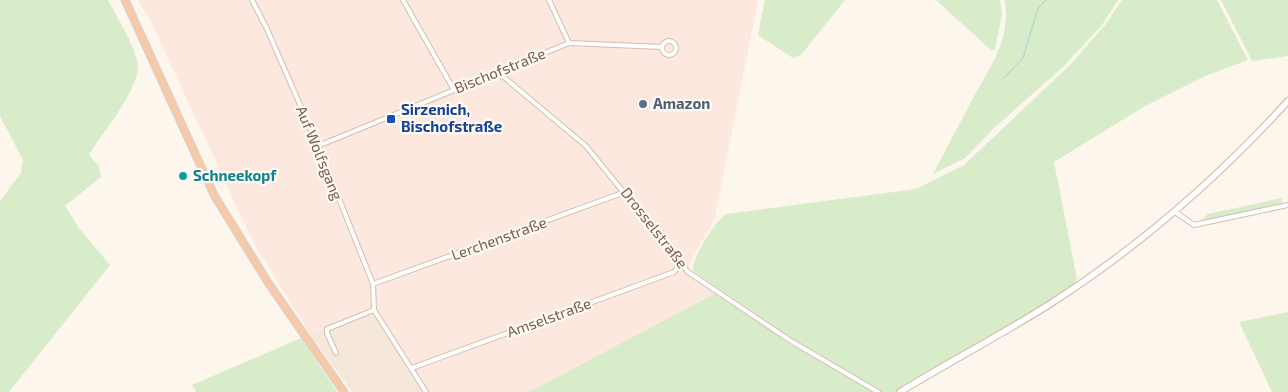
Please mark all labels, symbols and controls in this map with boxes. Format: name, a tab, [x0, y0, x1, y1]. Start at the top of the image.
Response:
street label: Bischofstraße	[451, 44, 548, 97]
place label: Amazon	[653, 94, 710, 112]
marker: Amazon	[637, 98, 649, 110]
place label: Sirzenich, Bischofstraße	[401, 100, 502, 135]
street label: Auf Wolfsgang	[293, 103, 347, 203]
marker: Sirzenich, Bischofstraße	[385, 113, 397, 125]
place label: Schneekopf	[193, 166, 277, 184]
marker: Schneekopf	[177, 170, 189, 182]
street label: Drosselstraße	[618, 183, 692, 271]
street label: Lerchenstraße	[449, 212, 549, 264]
street label: Amselstraße	[504, 293, 593, 341]

